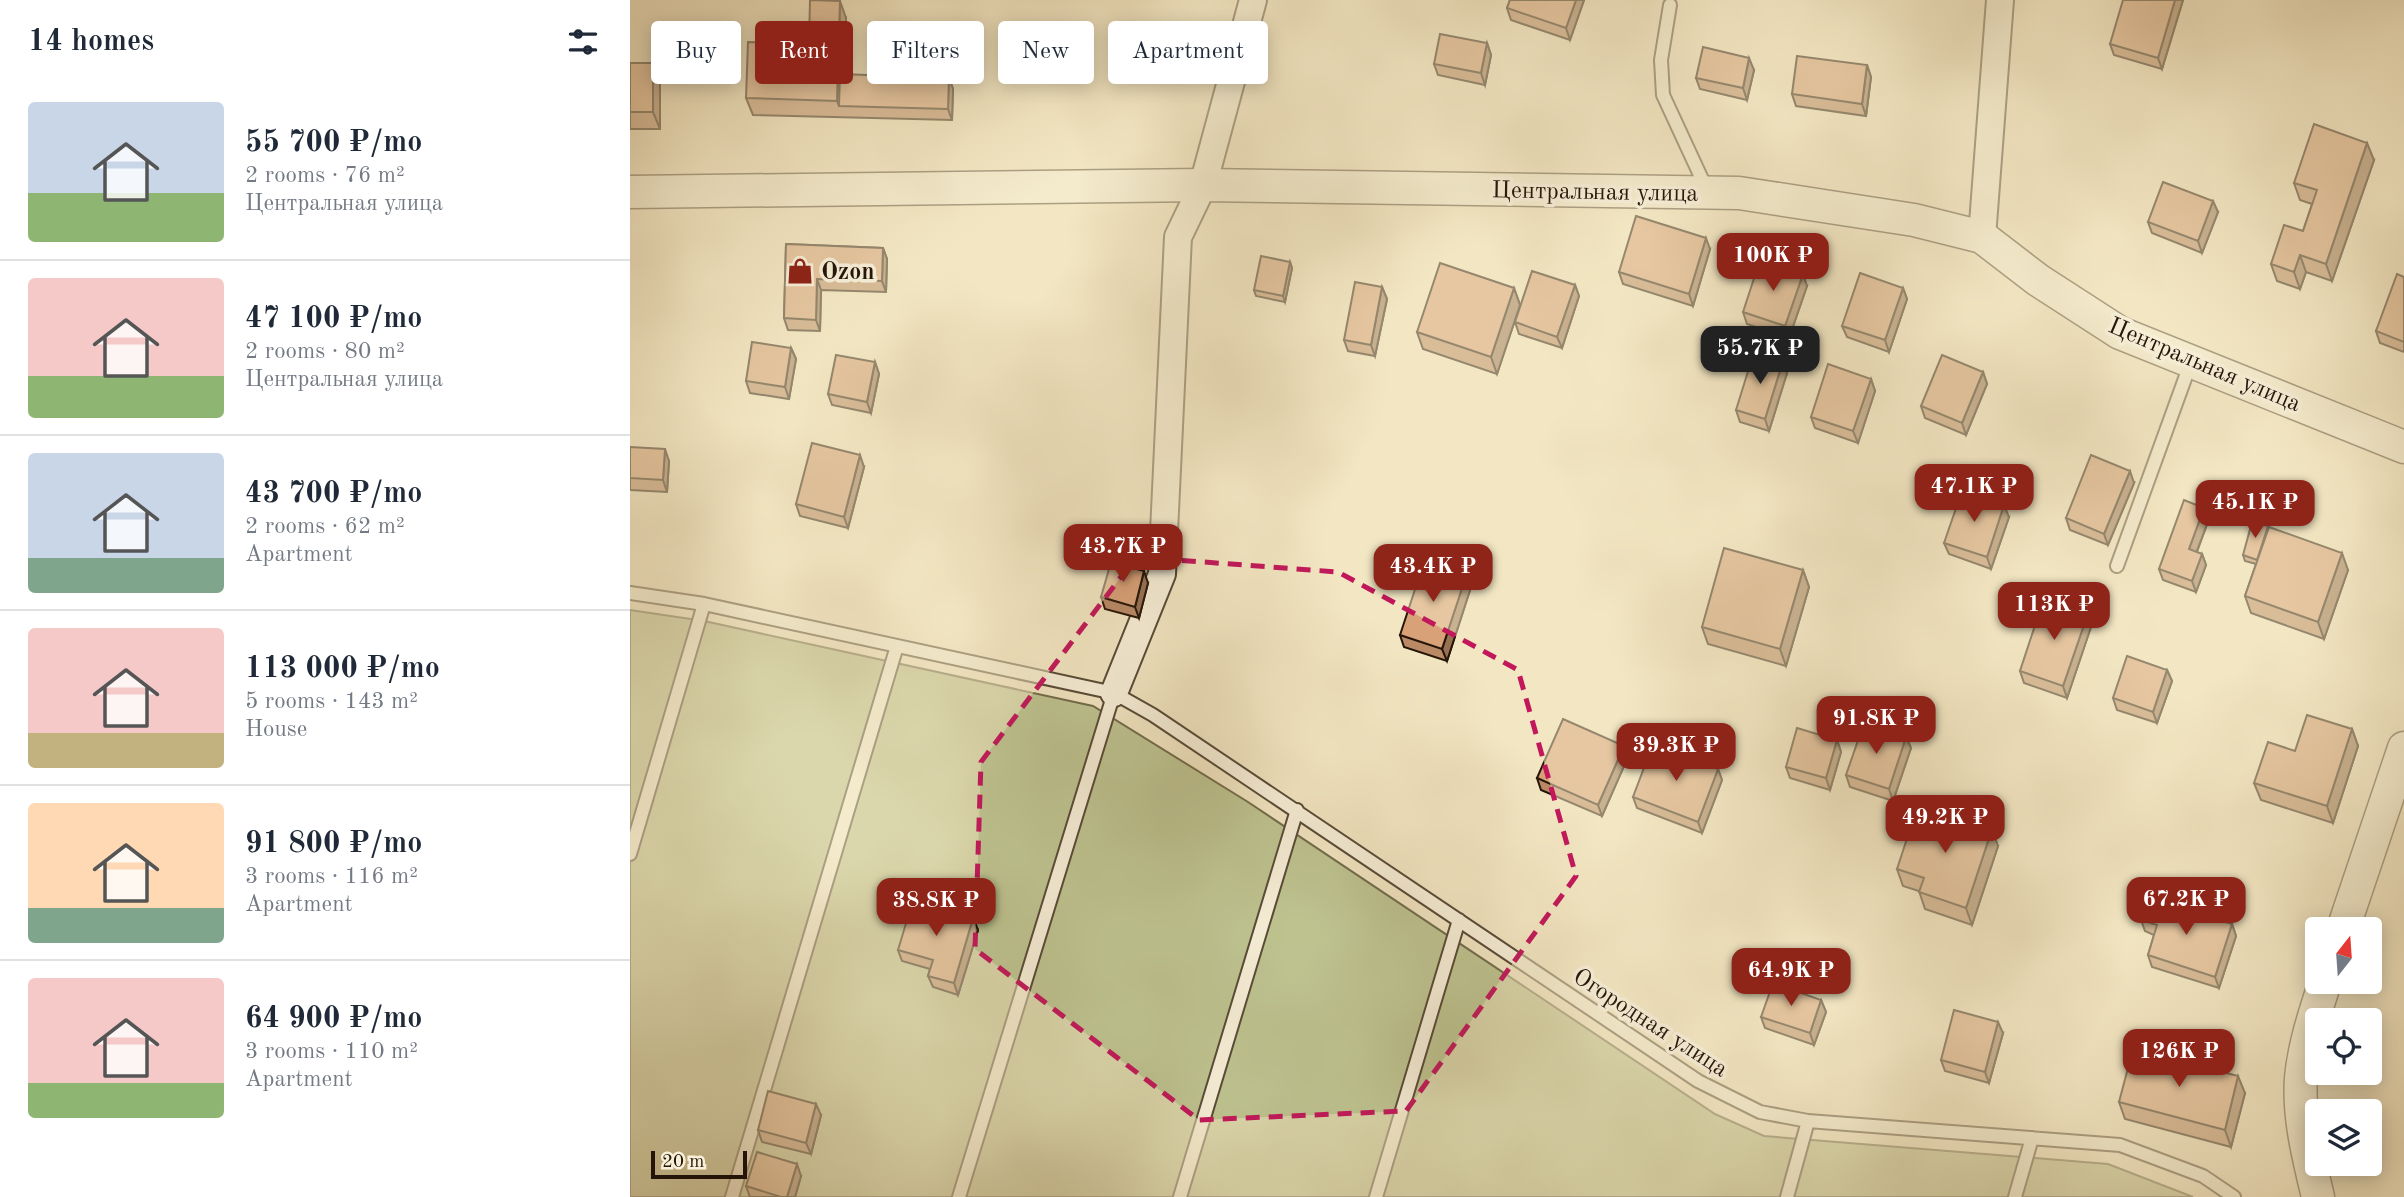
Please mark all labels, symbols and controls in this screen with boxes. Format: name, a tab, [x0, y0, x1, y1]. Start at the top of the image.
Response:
chip: Buy	[651, 21, 741, 84]
chip: Rent	[755, 21, 853, 84]
chip: Filters	[867, 21, 984, 84]
chip: New	[998, 21, 1094, 84]
chip: Apartment	[1108, 21, 1268, 84]
icon: filters	[564, 23, 602, 61]
text: 14 homes	[28, 27, 154, 57]
text: 55 700 ₽/mo	[245, 128, 422, 158]
icon: home	[84, 130, 168, 214]
text: 2 rooms · 76 m²	[245, 164, 405, 187]
street label: Центральная улица	[1491, 179, 1699, 207]
text: Центральная улица	[245, 192, 443, 215]
pin: 100K ₽	[1716, 233, 1830, 293]
text: 100K ₽	[1733, 244, 1813, 267]
shop icon: Ozon	[785, 256, 815, 286]
place label: Ozon	[821, 261, 875, 285]
text: 47 100 ₽/mo	[245, 304, 422, 334]
icon: home	[84, 306, 168, 390]
street label: Центральная улица	[2104, 314, 2304, 417]
pin: 55.7K ₽	[1695, 326, 1825, 386]
text: 55.7K ₽	[1717, 337, 1803, 360]
text: 2 rooms · 80 m²	[245, 340, 405, 363]
text: Центральная улица	[245, 368, 443, 391]
pin: 47.1K ₽	[1909, 464, 2039, 524]
text: 47.1K ₽	[1931, 475, 2017, 498]
text: 43 700 ₽/mo	[245, 479, 422, 509]
pin: 45.1K ₽	[2190, 480, 2320, 540]
icon: home	[84, 481, 168, 565]
text: 45.1K ₽	[2212, 491, 2298, 514]
text: 2 rooms · 62 m²	[245, 515, 405, 538]
pin: 43.7K ₽	[1058, 524, 1188, 584]
text: 43.7K ₽	[1080, 535, 1166, 558]
text: Apartment	[245, 543, 353, 566]
pin: 43.4K ₽	[1368, 544, 1498, 604]
text: 43.4K ₽	[1390, 555, 1476, 578]
pin: 113K ₽	[1997, 582, 2111, 642]
text: 113K ₽	[2014, 593, 2094, 616]
text: 113 000 ₽/mo	[245, 654, 440, 684]
icon: home	[84, 656, 168, 740]
text: 5 rooms · 143 m²	[245, 690, 418, 713]
pin: 91.8K ₽	[1811, 696, 1941, 756]
text: 91.8K ₽	[1833, 707, 1919, 730]
text: House	[245, 718, 307, 741]
pin: 39.3K ₽	[1611, 724, 1741, 783]
text: 39.3K ₽	[1633, 734, 1719, 757]
pin: 49.2K ₽	[1880, 796, 2010, 855]
text: 49.2K ₽	[1902, 806, 1988, 829]
text: 91 800 ₽/mo	[245, 829, 422, 859]
icon: home	[84, 831, 168, 915]
text: 3 rooms · 116 m²	[245, 865, 418, 888]
pin: 38.8K ₽	[871, 878, 1001, 938]
pin: 67.2K ₽	[2121, 878, 2251, 937]
text: 67.2K ₽	[2143, 888, 2229, 911]
text: 38.8K ₽	[893, 889, 979, 912]
text: Apartment	[245, 893, 353, 916]
north arrow	[2305, 917, 2382, 994]
map controls	[2305, 917, 2382, 1176]
pin: 64.9K ₽	[1726, 948, 1856, 1008]
text: 64.9K ₽	[1748, 959, 1834, 982]
street label: Огородная улица	[1568, 965, 1732, 1083]
text: 64 900 ₽/mo	[245, 1004, 422, 1034]
icon: home	[84, 1006, 168, 1090]
button: locate	[2305, 1008, 2382, 1085]
pin: 126K ₽	[2122, 1030, 2236, 1089]
text: 3 rooms · 110 m²	[245, 1040, 418, 1063]
text: 126K ₽	[2139, 1040, 2219, 1063]
text: Apartment	[245, 1068, 353, 1091]
button: layers	[2305, 1099, 2382, 1176]
scale bar	[651, 1148, 747, 1180]
text: 20 m	[662, 1153, 704, 1172]

